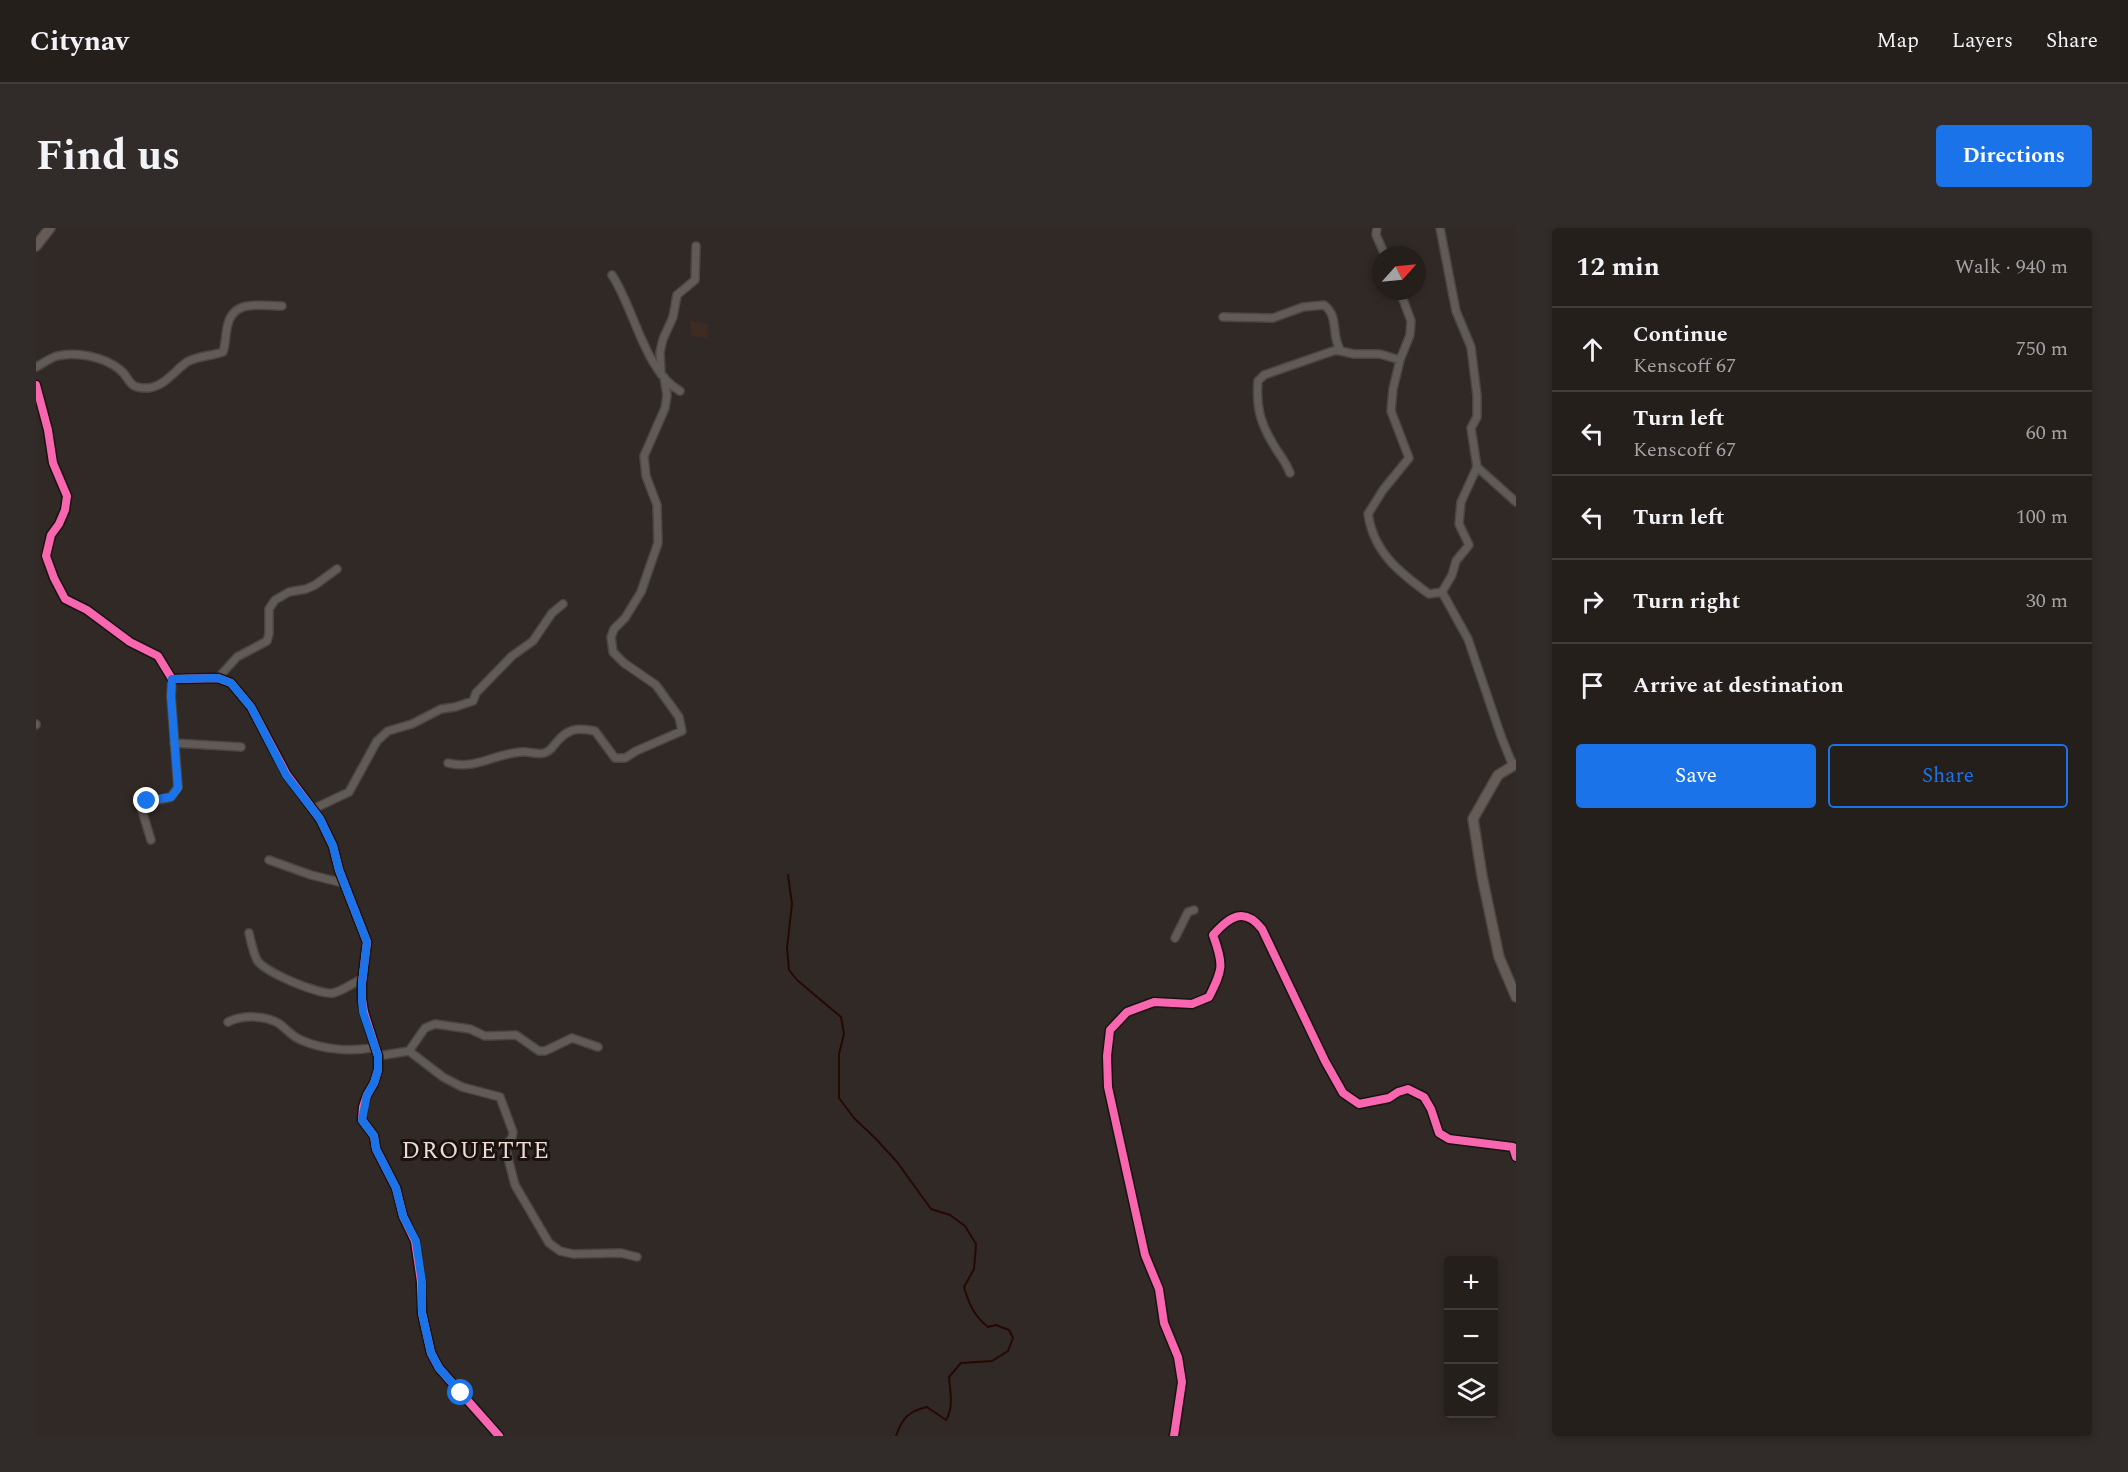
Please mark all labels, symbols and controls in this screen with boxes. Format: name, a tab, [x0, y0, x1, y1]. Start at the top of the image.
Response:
text: Citynav	[30, 20, 129, 63]
text: Map	[1877, 25, 1919, 57]
text: Layers	[1952, 25, 2013, 57]
text: Share	[2046, 25, 2098, 57]
text: Find us	[36, 125, 180, 188]
button: Directions	[1936, 125, 2092, 187]
north arrow	[1372, 246, 1426, 300]
text: 12 min	[1576, 247, 1660, 287]
text: Walk · 940 m	[1955, 252, 2068, 282]
text: Continue	[1633, 318, 1728, 351]
icon: ahead	[1576, 333, 1609, 366]
text: 750 m	[2016, 334, 2068, 364]
text: Kenscoff 67	[1633, 351, 1736, 381]
text: Turn left	[1633, 402, 1725, 435]
icon: left	[1576, 417, 1609, 450]
text: 60 m	[2026, 418, 2068, 448]
text: Kenscoff 67	[1633, 435, 1736, 465]
icon: left	[1576, 501, 1609, 534]
text: Turn left	[1633, 501, 1725, 534]
text: 100 m	[2016, 502, 2068, 532]
icon: right	[1576, 585, 1609, 618]
text: Turn right	[1633, 585, 1740, 618]
text: 30 m	[2026, 586, 2068, 616]
icon: arrive	[1576, 669, 1609, 702]
text: Arrive at destination	[1633, 669, 1844, 702]
button: Save	[1576, 744, 1816, 808]
button: Share	[1828, 744, 2068, 808]
route end	[133, 787, 159, 813]
district label: DROUETTE	[402, 1133, 550, 1169]
map controls	[1444, 1256, 1498, 1418]
button: +	[1444, 1256, 1498, 1310]
button: −	[1444, 1310, 1498, 1364]
button: layers	[1444, 1364, 1498, 1418]
route start	[447, 1379, 473, 1405]

